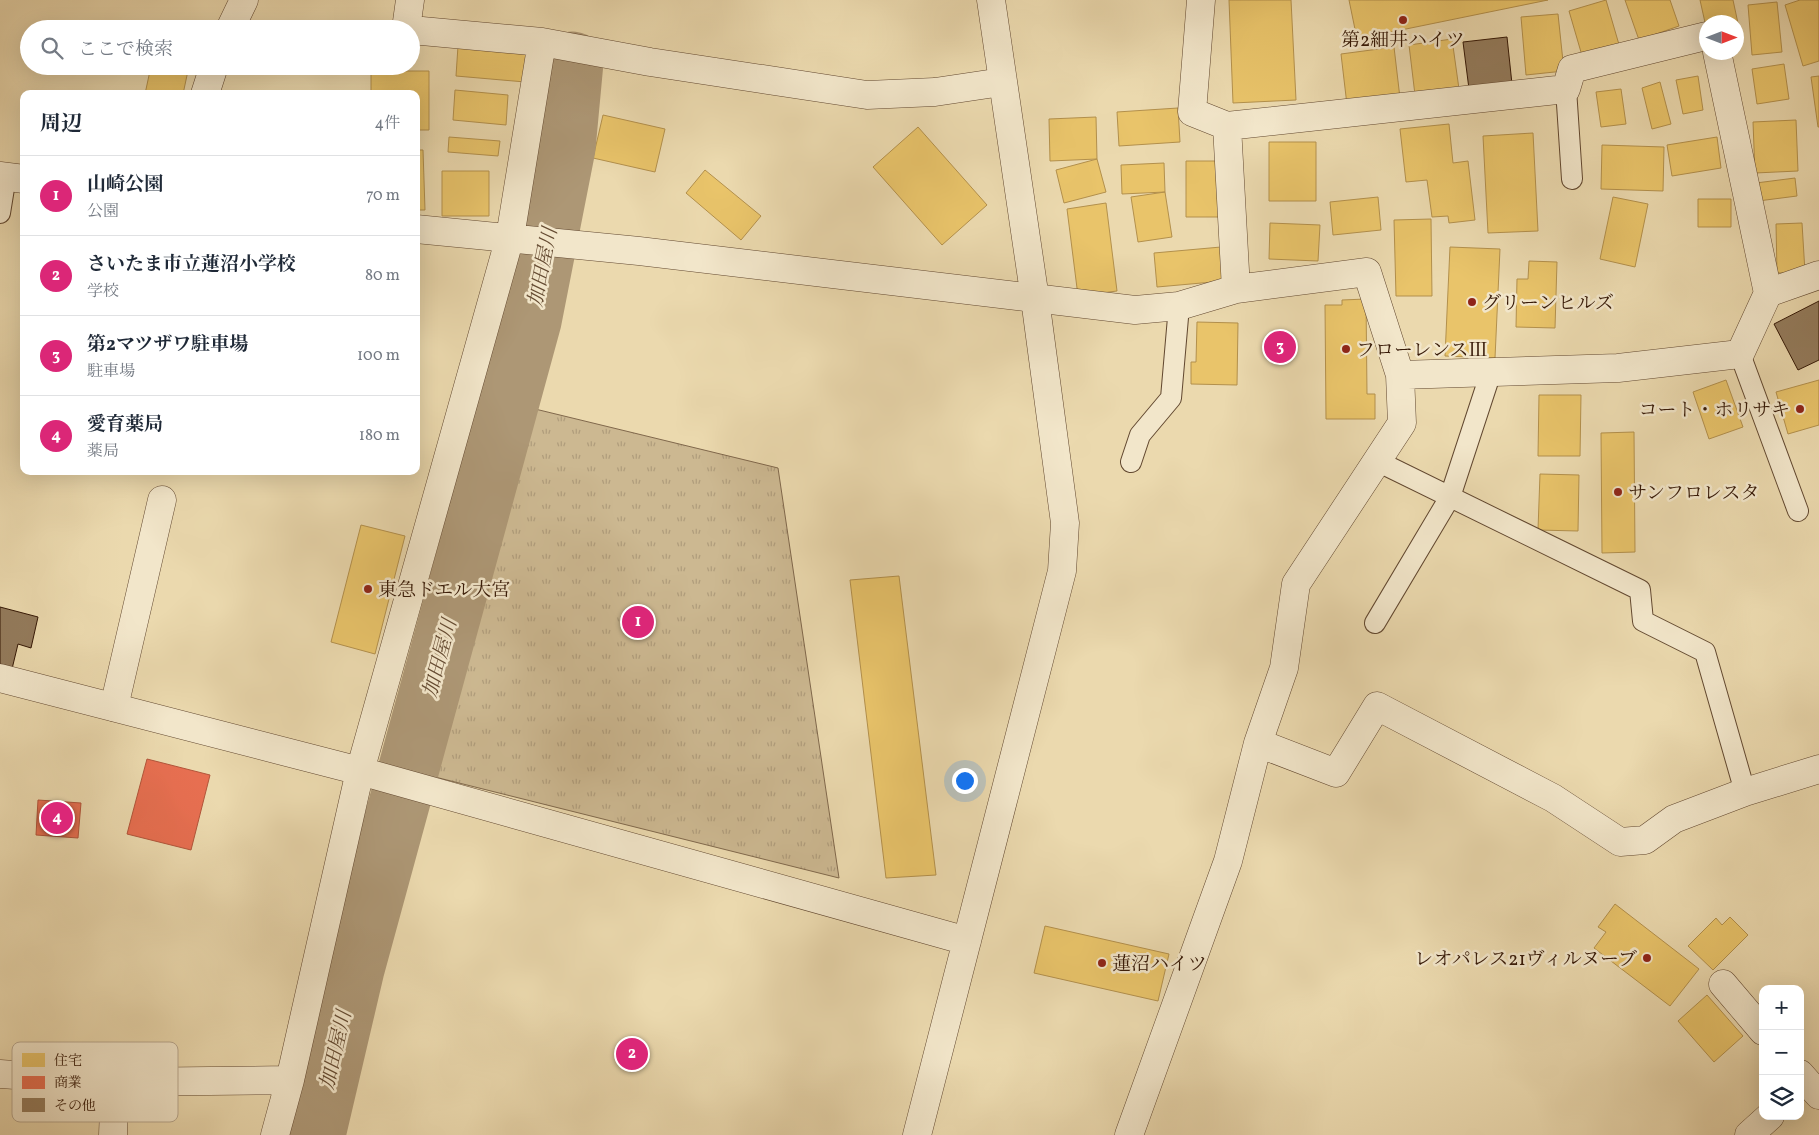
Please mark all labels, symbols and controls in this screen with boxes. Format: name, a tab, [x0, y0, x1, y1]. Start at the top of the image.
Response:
marker: 第2細井ハイツ	[1397, 14, 1409, 26]
north arrow	[1699, 15, 1744, 60]
search box	[20, 20, 420, 75]
place label: 第2細井ハイツ	[1341, 28, 1465, 54]
icon: search	[38, 34, 66, 62]
text: ここで検索	[78, 37, 173, 63]
text: 周辺	[40, 110, 82, 139]
text: 4件	[374, 113, 400, 135]
text: 山崎公園	[87, 172, 163, 198]
text: 1	[53, 185, 59, 207]
text: 70 m	[366, 185, 400, 207]
text: 公園	[87, 201, 119, 223]
water label: 加田屋川	[523, 223, 566, 309]
text: さいたま市立蓮沼小学校	[87, 252, 296, 278]
text: 2	[52, 265, 60, 287]
text: 80 m	[365, 265, 400, 287]
text: 学校	[87, 281, 119, 303]
place label: グリーンヒルズ	[1482, 291, 1614, 317]
marker: グリーンヒルズ	[1466, 296, 1478, 308]
pin: 3	[1264, 328, 1296, 366]
text: 第2マツザワ駐車場	[87, 332, 248, 358]
place label: フローレンスⅢ	[1356, 338, 1488, 364]
marker: フローレンスⅢ	[1340, 343, 1352, 355]
text: 3	[52, 345, 60, 367]
text: 100 m	[357, 345, 400, 367]
text: 駐車場	[87, 361, 135, 383]
place label: コート・ホリサキ	[1638, 398, 1790, 424]
marker: コート・ホリサキ	[1794, 403, 1806, 415]
text: 愛育薬局	[87, 412, 163, 438]
text: 4	[51, 425, 61, 447]
text: 180 m	[359, 425, 400, 447]
text: 薬局	[87, 441, 119, 463]
place label: サンフロレスタ	[1628, 481, 1759, 507]
marker: サンフロレスタ	[1612, 486, 1624, 498]
place label: 東急ドエル大宮	[378, 578, 510, 604]
marker: 東急ドエル大宮	[362, 583, 374, 595]
pin: 1	[622, 603, 654, 641]
water label: 加田屋川	[417, 614, 465, 701]
your location	[952, 768, 978, 794]
pin: 4	[41, 799, 73, 837]
place label: レオパレス21ヴィルヌーブ	[1414, 947, 1637, 973]
place label: 蓮沼ハイツ	[1112, 952, 1207, 978]
marker: レオパレス21ヴィルヌーブ	[1641, 952, 1653, 964]
marker: 蓮沼ハイツ	[1096, 957, 1108, 969]
map controls	[1759, 985, 1804, 1120]
button: +	[1759, 985, 1804, 1030]
water label: 加田屋川	[314, 1006, 360, 1093]
button: −	[1759, 1030, 1804, 1075]
pin: 2	[616, 1035, 648, 1073]
legend	[12, 1042, 178, 1122]
text: 住宅	[54, 1052, 82, 1071]
text: 商業	[54, 1074, 82, 1093]
button: layers	[1759, 1075, 1804, 1120]
text: その他	[54, 1097, 96, 1116]

